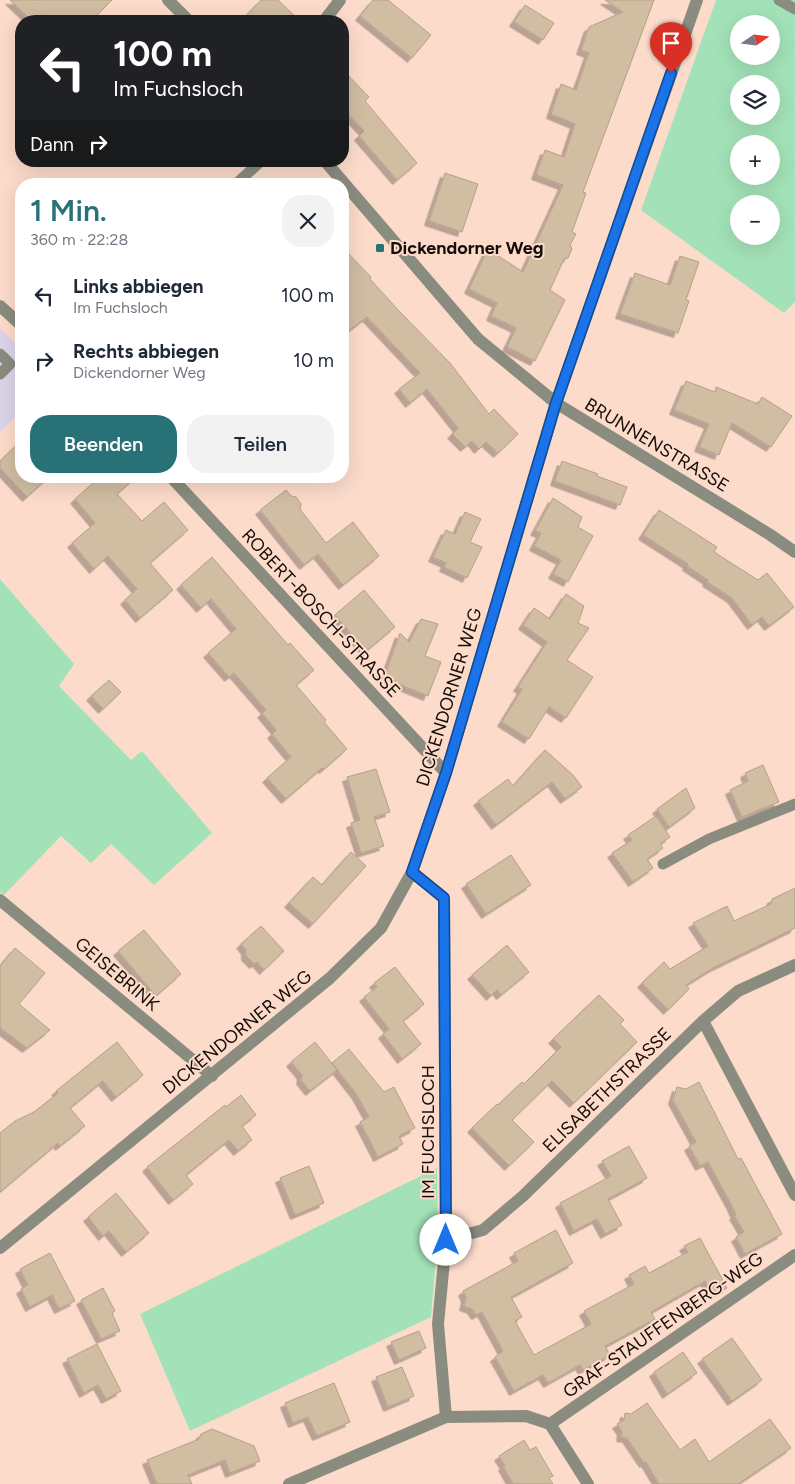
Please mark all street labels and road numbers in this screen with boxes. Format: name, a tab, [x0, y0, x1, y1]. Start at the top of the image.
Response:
street label: BRUNNENSTRASSE	[581, 393, 733, 497]
street label: ROBERT-BOSCH-STRASSE	[237, 524, 405, 702]
street label: DICKENDORNER WEG	[411, 605, 487, 789]
street label: GEISEBRINK	[70, 932, 164, 1016]
street label: DICKENDORNER WEG	[158, 965, 316, 1099]
street label: ELISABETHSTRASSE	[538, 1023, 676, 1157]
street label: IM FUCHSLOCH	[417, 1065, 439, 1199]
street label: GRAF-STAUFFENBERG-WEG	[559, 1247, 767, 1403]

